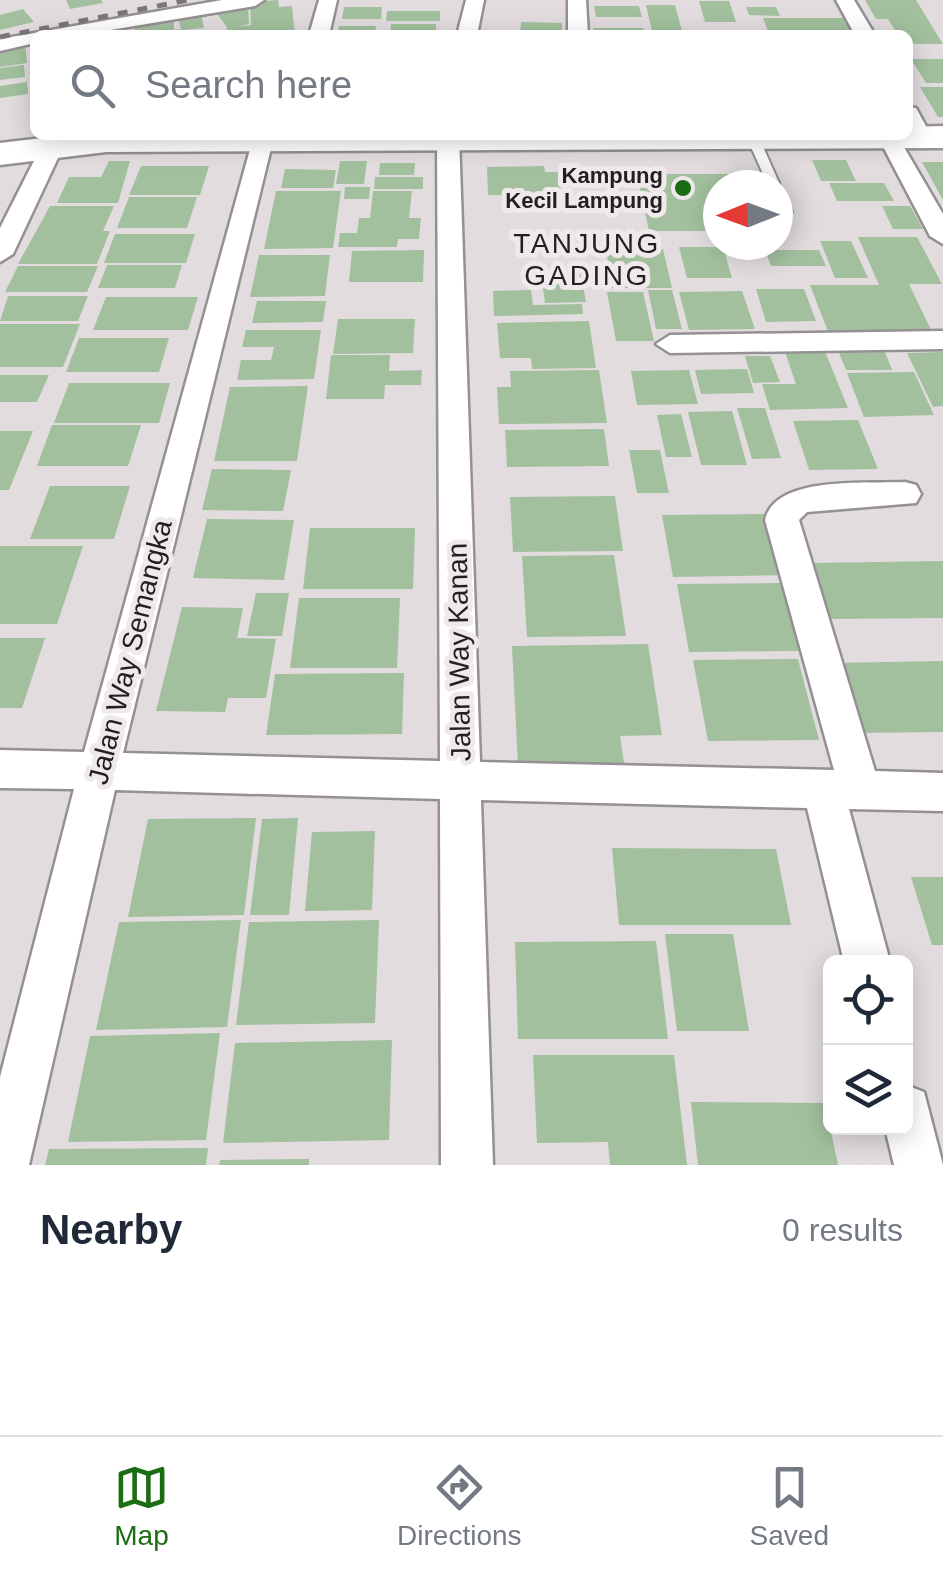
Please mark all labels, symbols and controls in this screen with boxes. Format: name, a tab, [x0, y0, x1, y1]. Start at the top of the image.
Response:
search box	[30, 30, 913, 140]
icon: search	[65, 58, 120, 113]
text: Search here	[145, 64, 352, 106]
place label: Kampung Kecil Lampung	[505, 163, 663, 213]
north arrow	[703, 170, 793, 260]
marker: Kampung Kecil Lampung	[672, 177, 694, 199]
district label: TANJUNG GADING	[513, 228, 661, 291]
street label: Jalan Way Semangka	[82, 516, 178, 787]
street label: Jalan Way Kanan	[442, 543, 476, 761]
map controls	[823, 955, 913, 1135]
button: locate	[823, 955, 913, 1045]
button: layers	[823, 1045, 913, 1135]
text: Nearby	[40, 1206, 182, 1253]
text: 0 results	[782, 1212, 903, 1248]
tab: Map	[114, 1460, 169, 1552]
tab: Directions	[397, 1460, 522, 1552]
tab: Saved	[750, 1460, 829, 1552]

